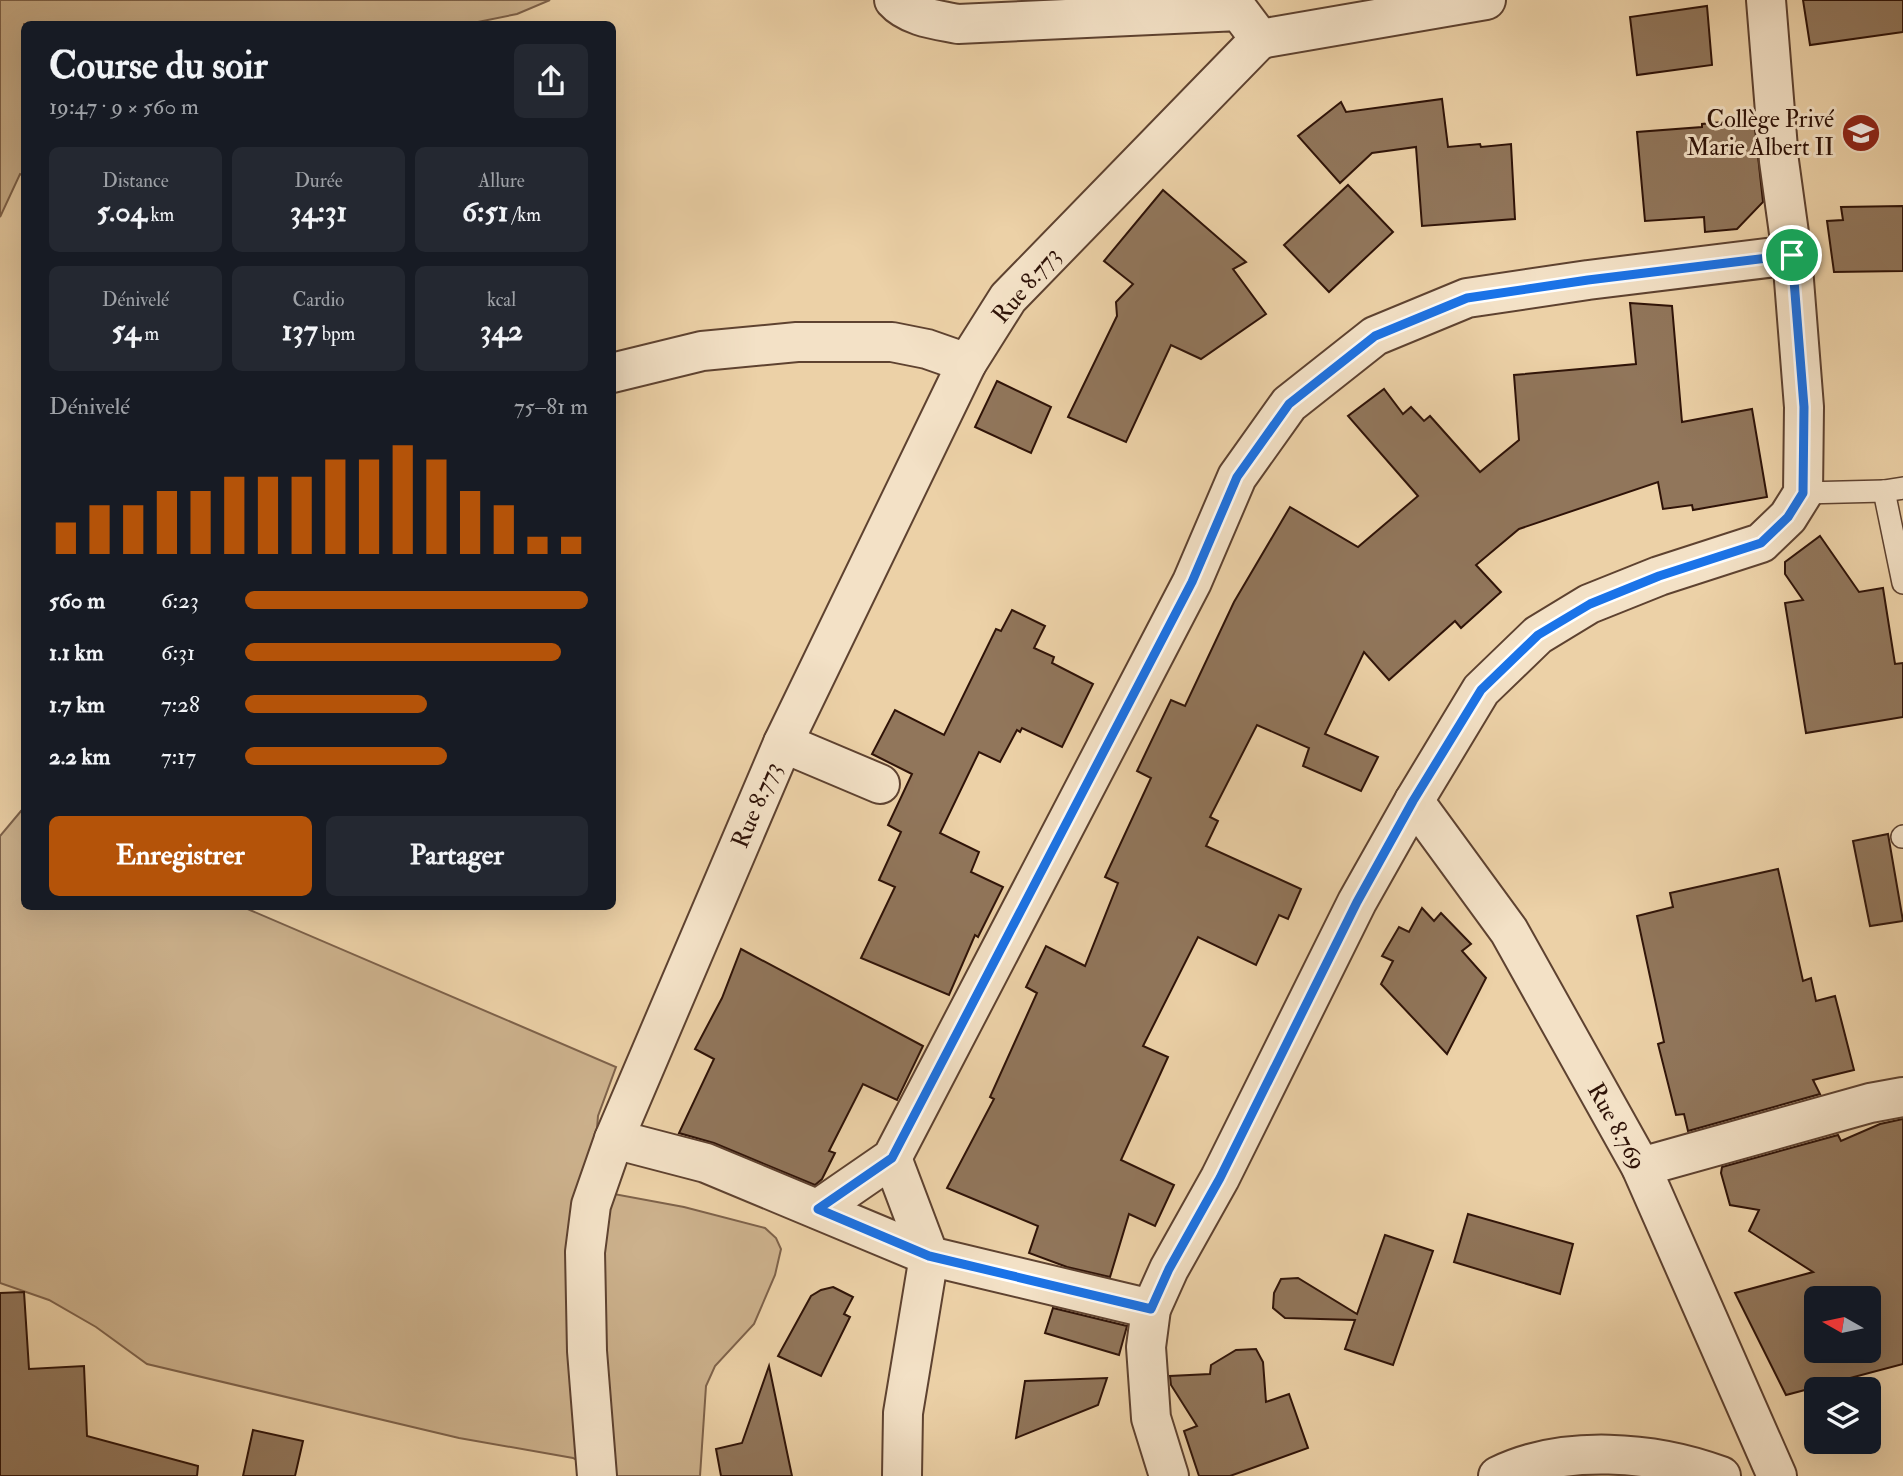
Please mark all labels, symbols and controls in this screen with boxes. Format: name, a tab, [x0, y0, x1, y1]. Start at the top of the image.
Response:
text: Course du soir	[49, 42, 268, 90]
button: share	[514, 44, 588, 118]
text: 19:47 · 9 × 560 m	[49, 92, 199, 121]
place label: Collège Privé Marie Albert II	[1687, 104, 1835, 163]
school or university icon: Collège Privé Marie Albert II	[1840, 112, 1882, 154]
text: Distance	[102, 169, 169, 193]
text: Durée	[294, 169, 343, 193]
text: Allure	[478, 169, 525, 193]
text: 5.04	[97, 193, 147, 230]
text: 34:31	[290, 193, 347, 230]
text: 6:51	[462, 193, 508, 230]
text: km	[147, 203, 174, 227]
text: /km	[508, 203, 541, 227]
pin	[1762, 225, 1822, 285]
icon: arrive	[1773, 236, 1811, 274]
street label: Rue 8.773	[985, 241, 1067, 330]
text: Dénivelé	[102, 288, 169, 312]
text: Cardio	[292, 288, 345, 312]
text: kcal	[487, 288, 516, 312]
text: 54	[112, 312, 140, 349]
text: 137	[282, 312, 318, 349]
text: 342	[480, 312, 523, 349]
text: m	[140, 322, 159, 346]
text: bpm	[318, 322, 355, 346]
text: Dénivelé	[49, 392, 130, 421]
text: 75–81 m	[514, 392, 588, 421]
text: 560 m	[49, 586, 105, 615]
text: 6:23	[161, 586, 199, 615]
text: 1.1 km	[49, 638, 104, 667]
text: 6:31	[161, 638, 195, 667]
text: 1.7 km	[49, 690, 105, 719]
text: 7:28	[161, 690, 200, 719]
text: 2.2 km	[49, 742, 110, 771]
text: 7:17	[161, 742, 196, 771]
street label: Rue 8.773	[724, 757, 788, 853]
button: Enregistrer	[49, 816, 312, 896]
button: Partager	[326, 816, 588, 896]
street label: Rue 8.769	[1580, 1077, 1653, 1175]
north arrow	[1804, 1286, 1881, 1363]
map controls	[1804, 1286, 1881, 1454]
button: layers	[1804, 1377, 1881, 1454]

